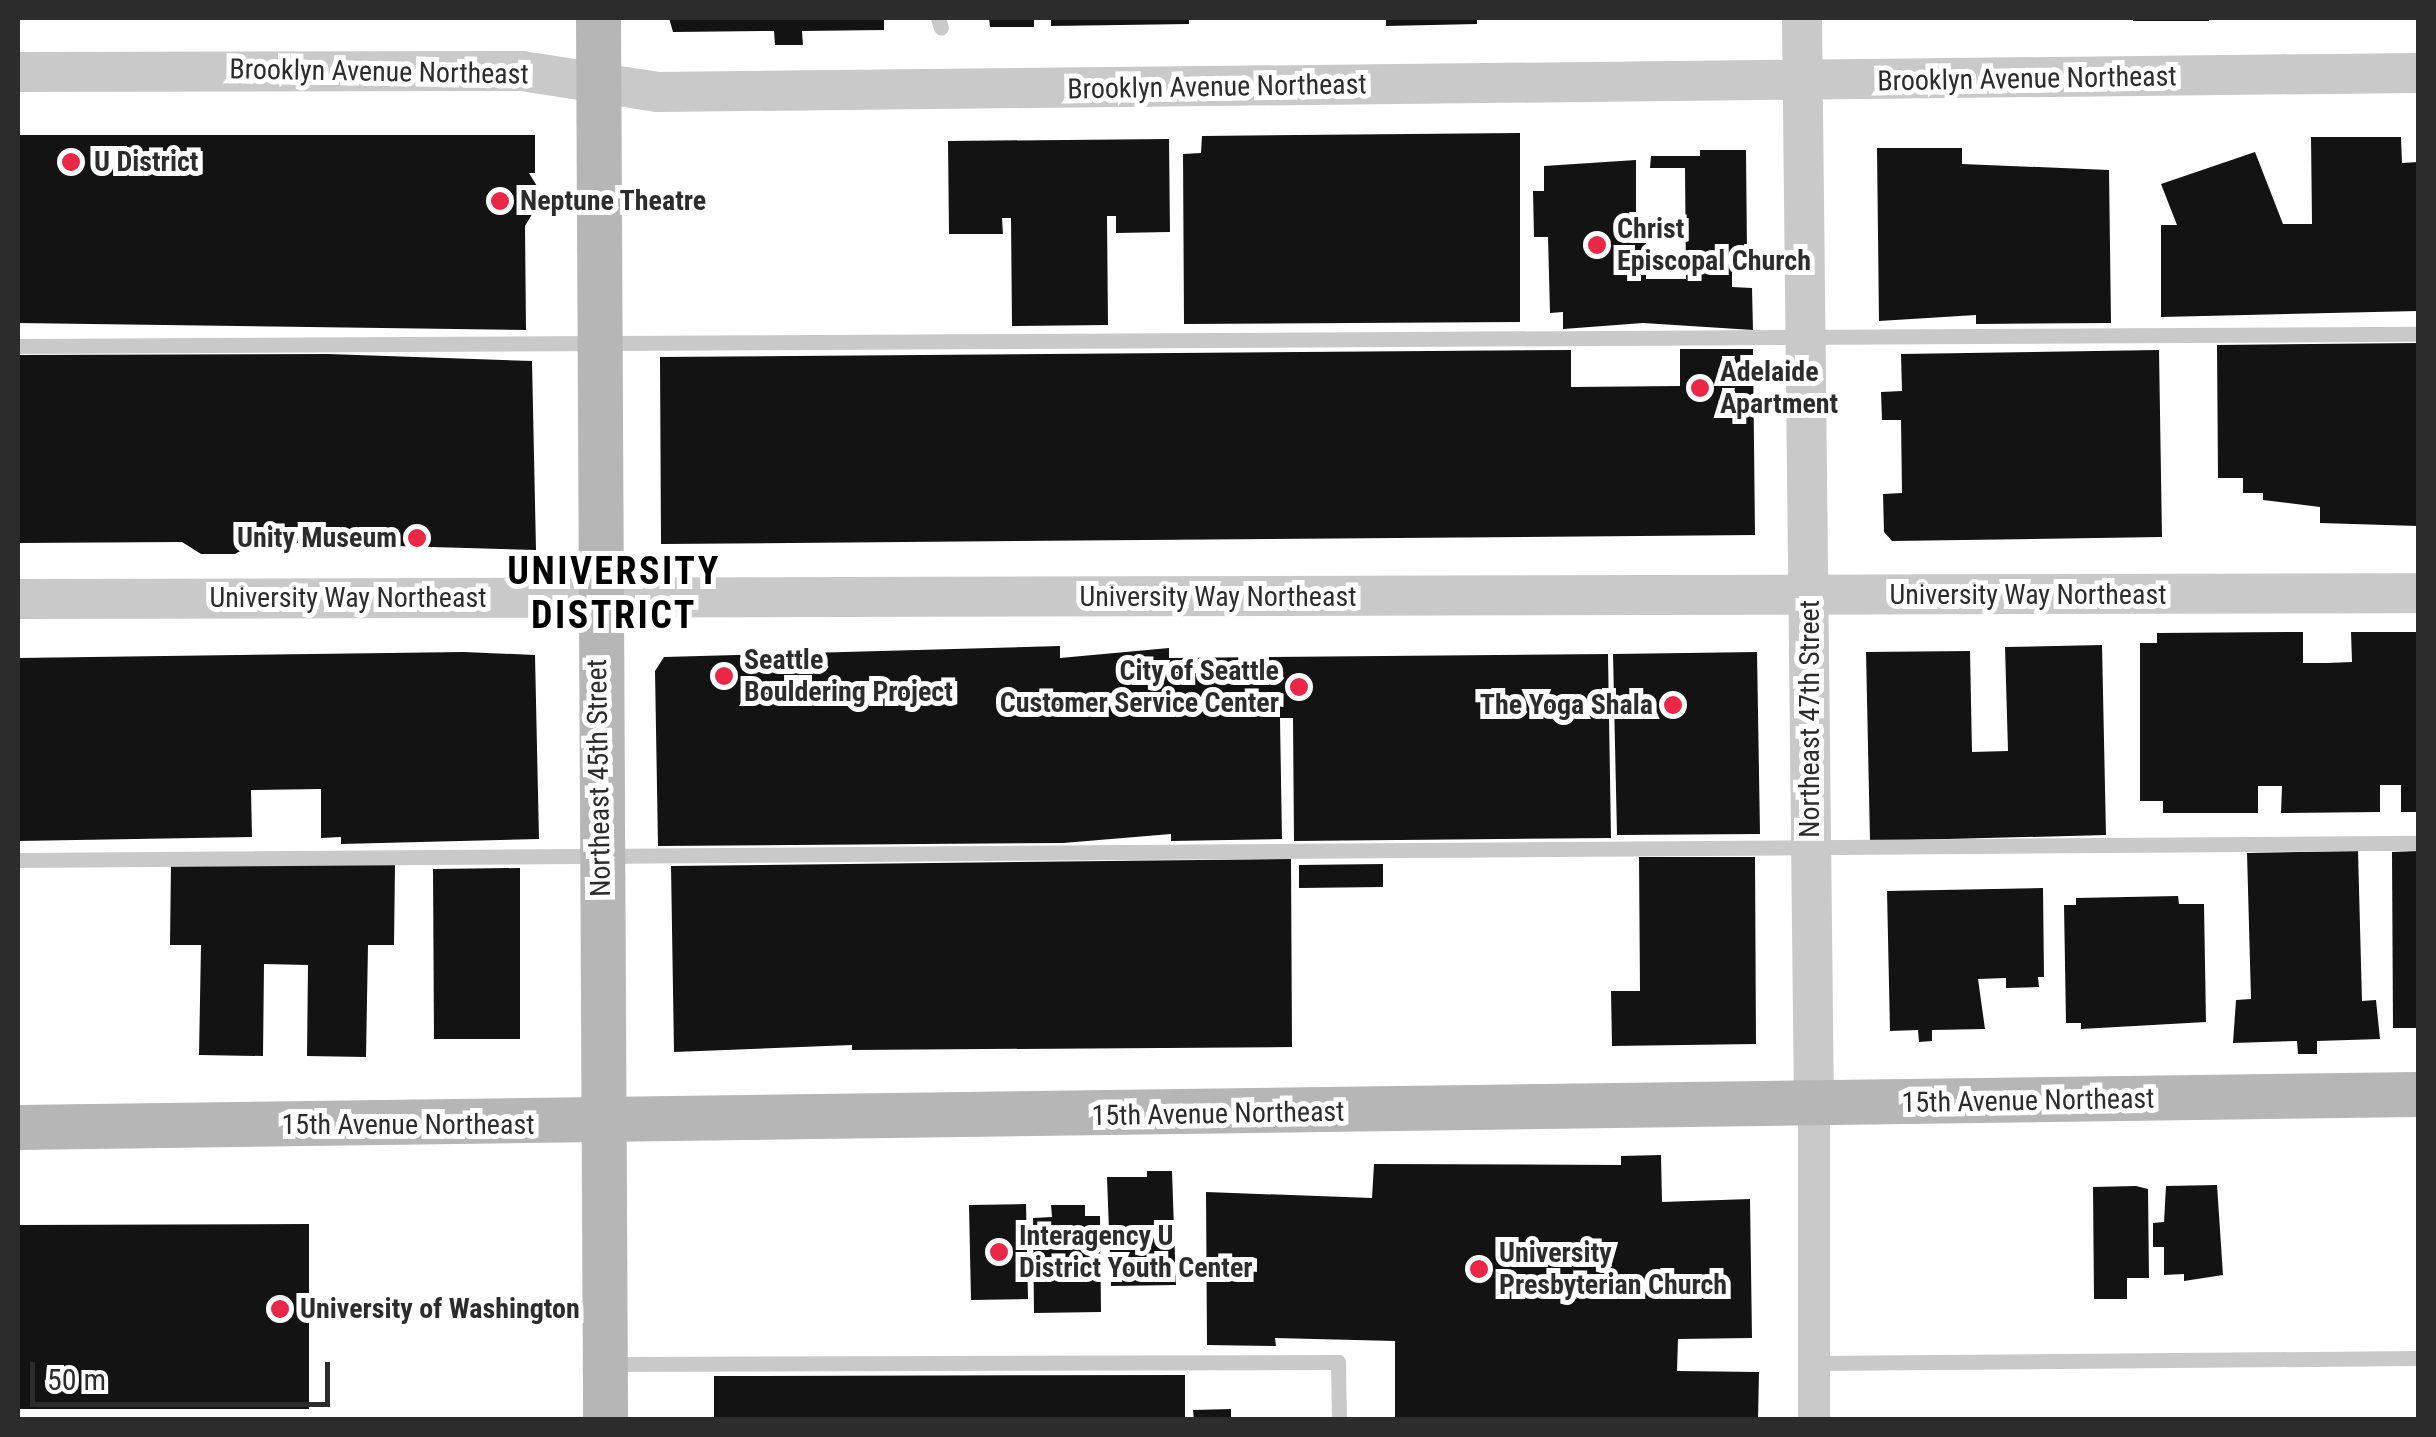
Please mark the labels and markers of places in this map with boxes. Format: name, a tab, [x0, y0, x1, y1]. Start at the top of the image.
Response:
place label: U District	[94, 145, 198, 179]
marker: U District	[58, 149, 84, 175]
place label: Neptune Theatre	[520, 184, 707, 218]
marker: Neptune Theatre	[489, 190, 511, 212]
place label: Christ Episcopal Church	[1617, 212, 1811, 278]
marker: Christ Episcopal Church	[1586, 234, 1608, 256]
place label: Adelaide Apartment	[1720, 355, 1838, 421]
marker: Adelaide Apartment	[1689, 377, 1711, 399]
place label: Unity Museum	[237, 521, 397, 555]
marker: Unity Museum	[406, 527, 428, 549]
place label: Seattle Bouldering Project	[744, 643, 953, 709]
place label: City of Seattle Customer Service Center	[1000, 654, 1279, 720]
marker: Seattle Bouldering Project	[713, 665, 735, 687]
marker: City of Seattle Customer Service Center	[1288, 676, 1310, 698]
place label: The Yoga Shala	[1480, 688, 1653, 722]
marker: The Yoga Shala	[1662, 694, 1684, 716]
place label: Interagency U District Youth Center	[1019, 1219, 1253, 1285]
place label: University Presbyterian Church	[1499, 1236, 1727, 1302]
marker: Interagency U District Youth Center	[988, 1241, 1010, 1263]
marker: University Presbyterian Church	[1468, 1258, 1490, 1280]
place label: University of Washington	[300, 1292, 580, 1326]
marker: University of Washington	[269, 1298, 291, 1320]

